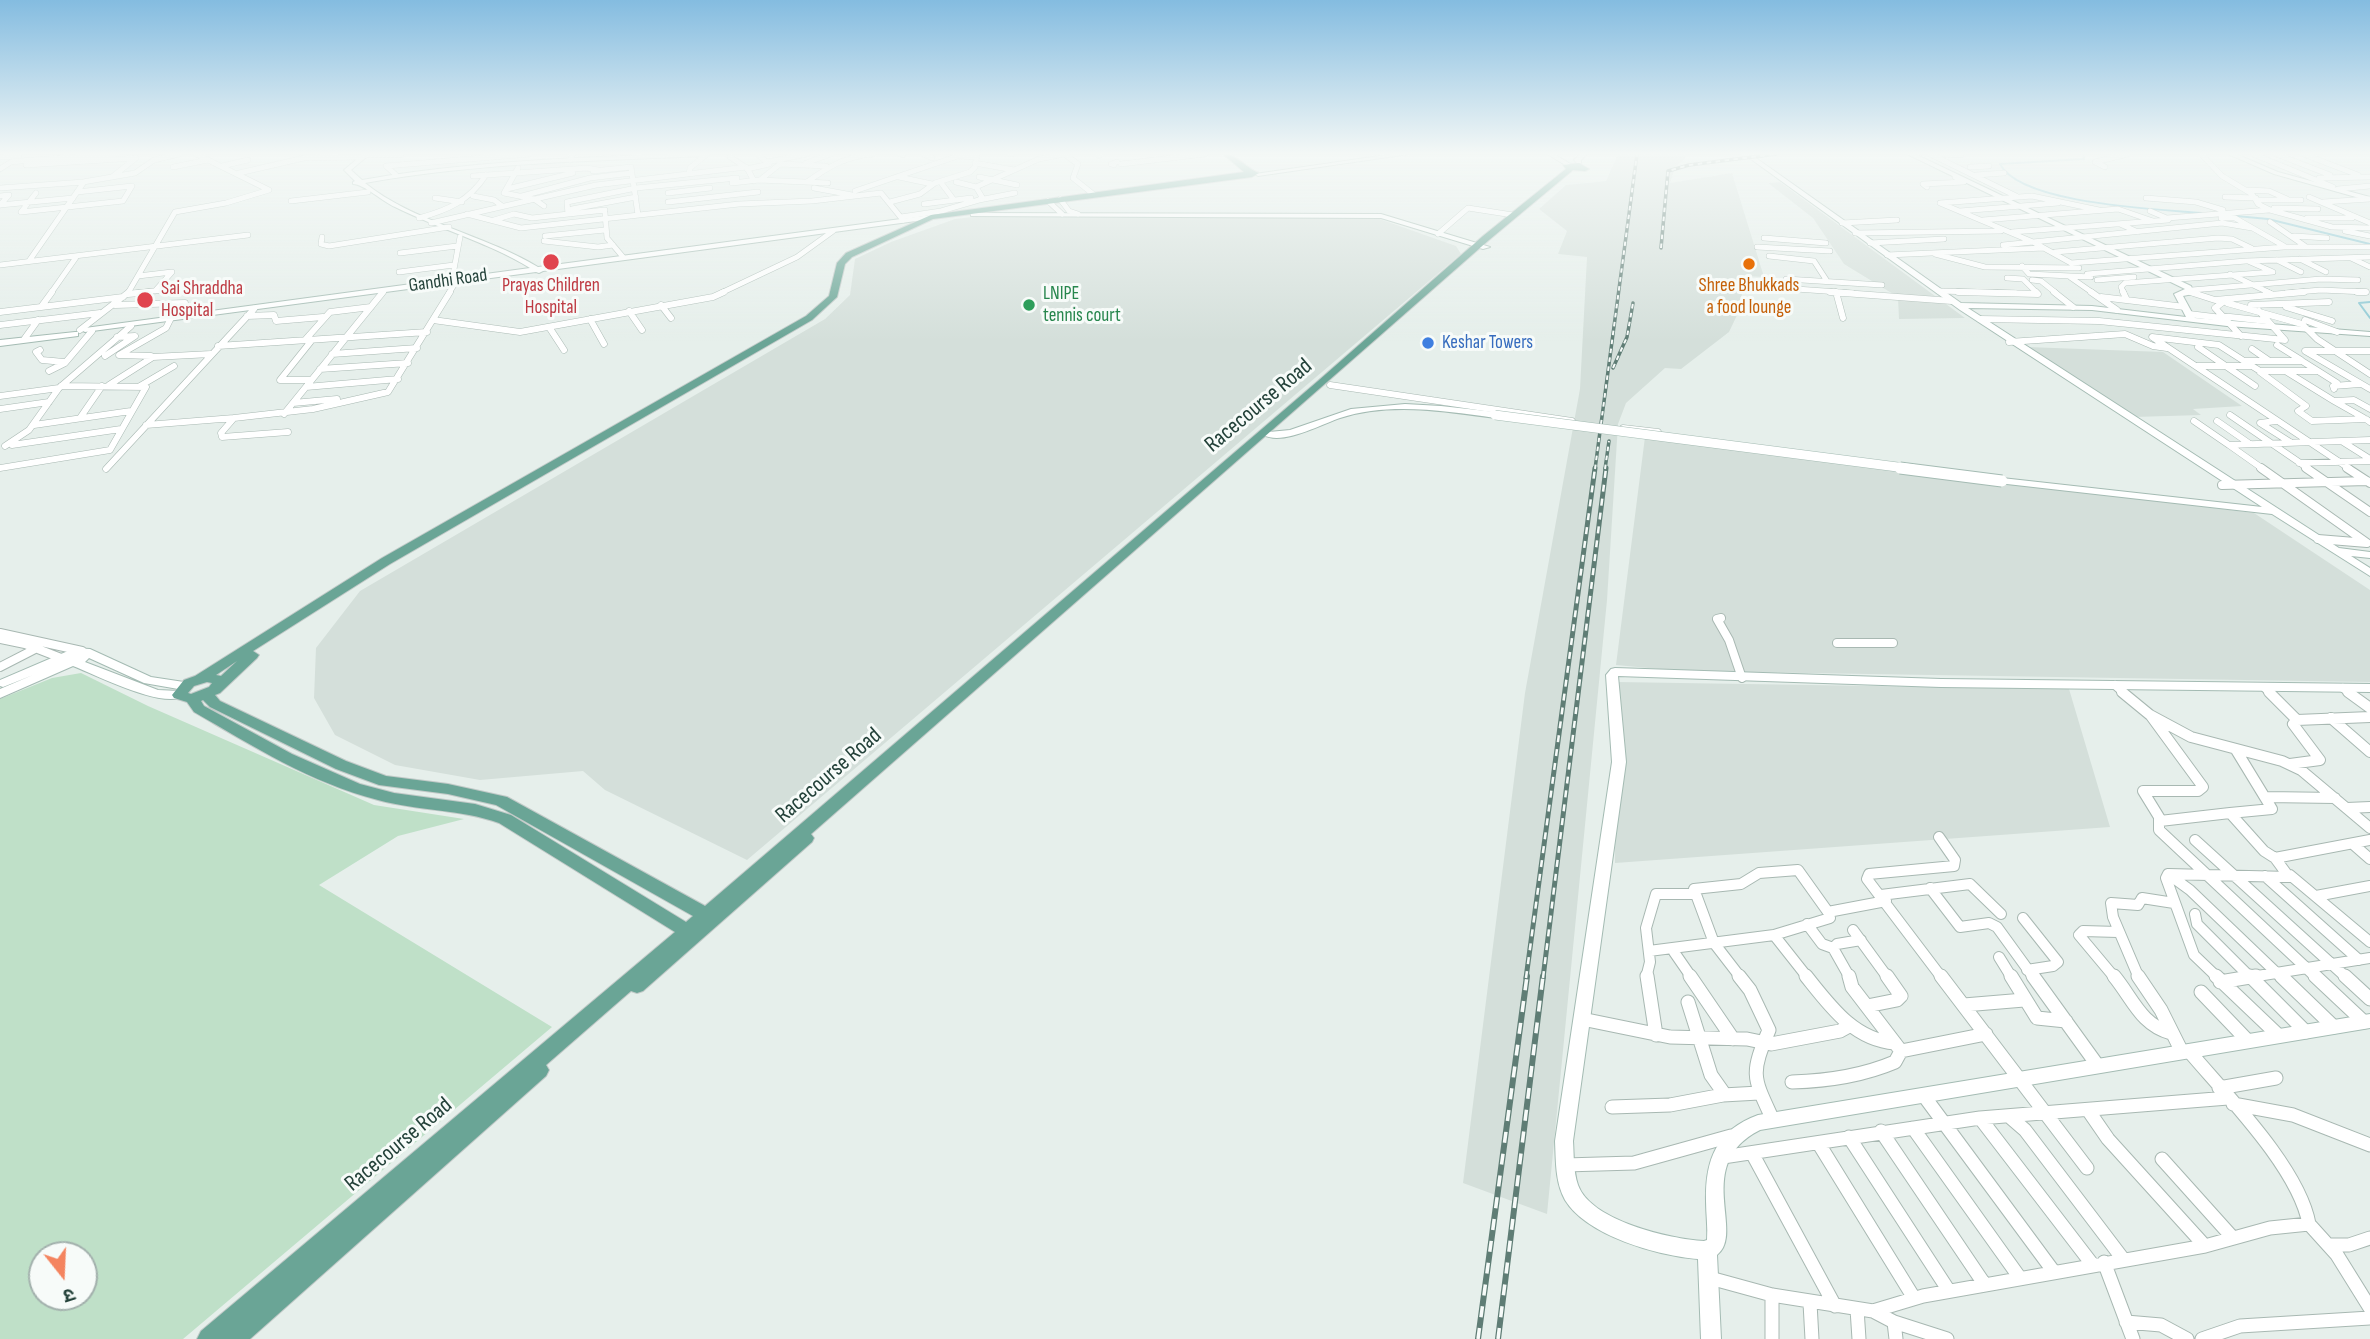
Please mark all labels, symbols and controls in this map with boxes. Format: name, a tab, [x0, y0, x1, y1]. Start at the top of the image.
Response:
marker: Prayas Children Hospital	[541, 252, 561, 272]
marker: Shree Bhukkads a food lounge	[1741, 256, 1757, 272]
street label: Gandhi Road	[407, 264, 489, 298]
place label: Prayas Children Hospital	[502, 275, 600, 319]
place label: Shree Bhukkads a food lounge	[1699, 275, 1799, 319]
place label: Sai Shraddha Hospital	[161, 278, 243, 322]
place label: LNIPE tennis court	[1043, 283, 1121, 327]
marker: Sai Shraddha Hospital	[135, 290, 155, 310]
marker: LNIPE tennis court	[1021, 297, 1037, 313]
place label: Keshar Towers	[1442, 332, 1533, 354]
marker: Keshar Towers	[1420, 335, 1436, 351]
street label: Racecourse Road	[1200, 353, 1318, 459]
street label: Racecourse Road	[770, 722, 888, 830]
street label: Racecourse Road	[340, 1092, 458, 1198]
north arrow	[28, 1241, 98, 1311]
text: उ	[60, 1282, 78, 1307]

